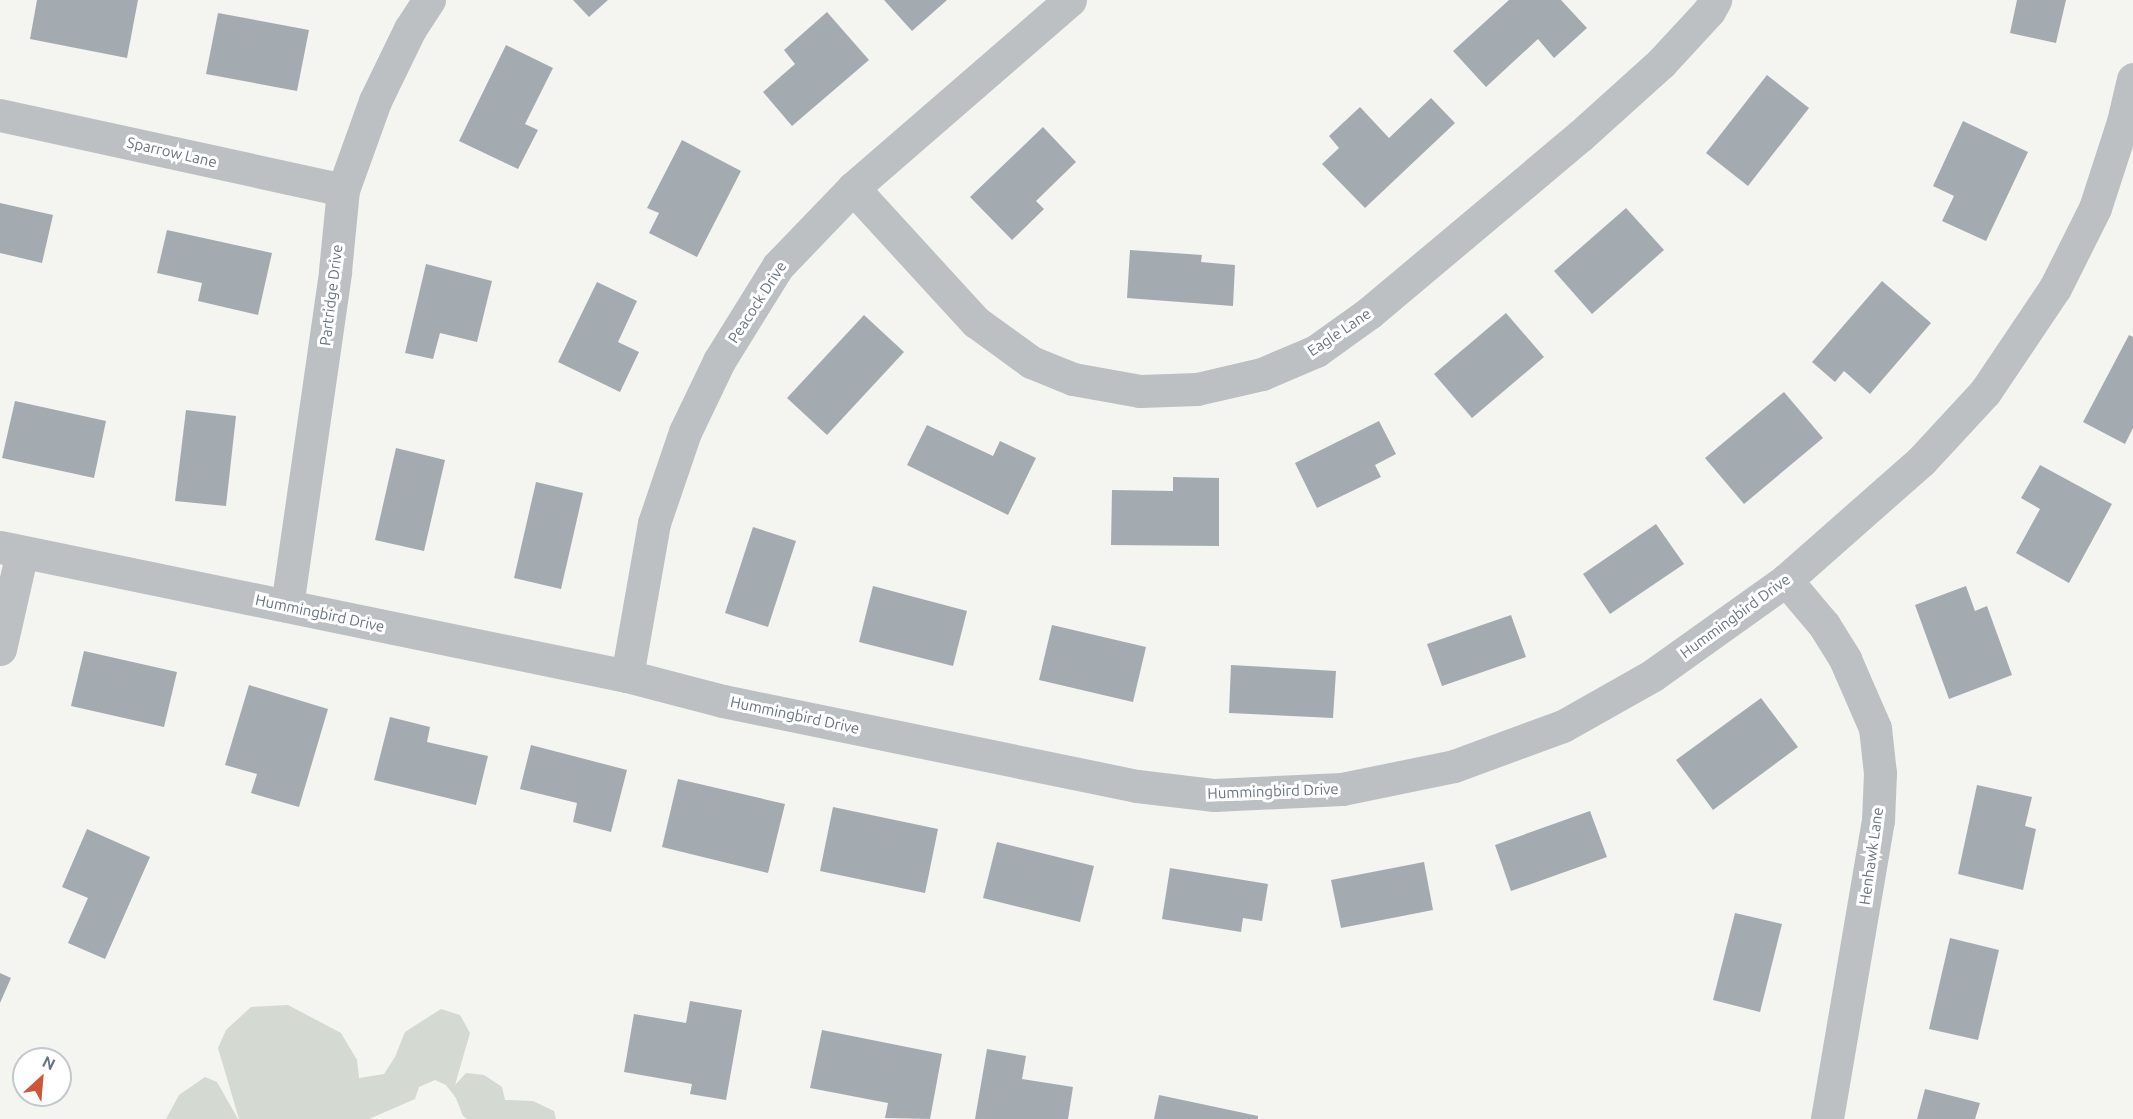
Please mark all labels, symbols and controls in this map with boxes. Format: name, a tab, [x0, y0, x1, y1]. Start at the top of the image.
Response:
street label: Sparrow Lane	[125, 133, 219, 171]
street label: Partridge Drive	[316, 243, 346, 347]
street label: Peacock Drive	[724, 258, 790, 346]
street label: Eagle Lane	[1304, 304, 1374, 360]
street label: Hummingbird Drive	[1677, 570, 1793, 662]
street label: Hummingbird Drive	[254, 591, 386, 635]
street label: Hummingbird Drive	[729, 693, 861, 737]
street label: Hummingbird Drive	[1207, 780, 1339, 802]
street label: Henhawk Lane	[1855, 806, 1887, 906]
north arrow	[12, 1047, 72, 1107]
text: N	[40, 1052, 58, 1073]

